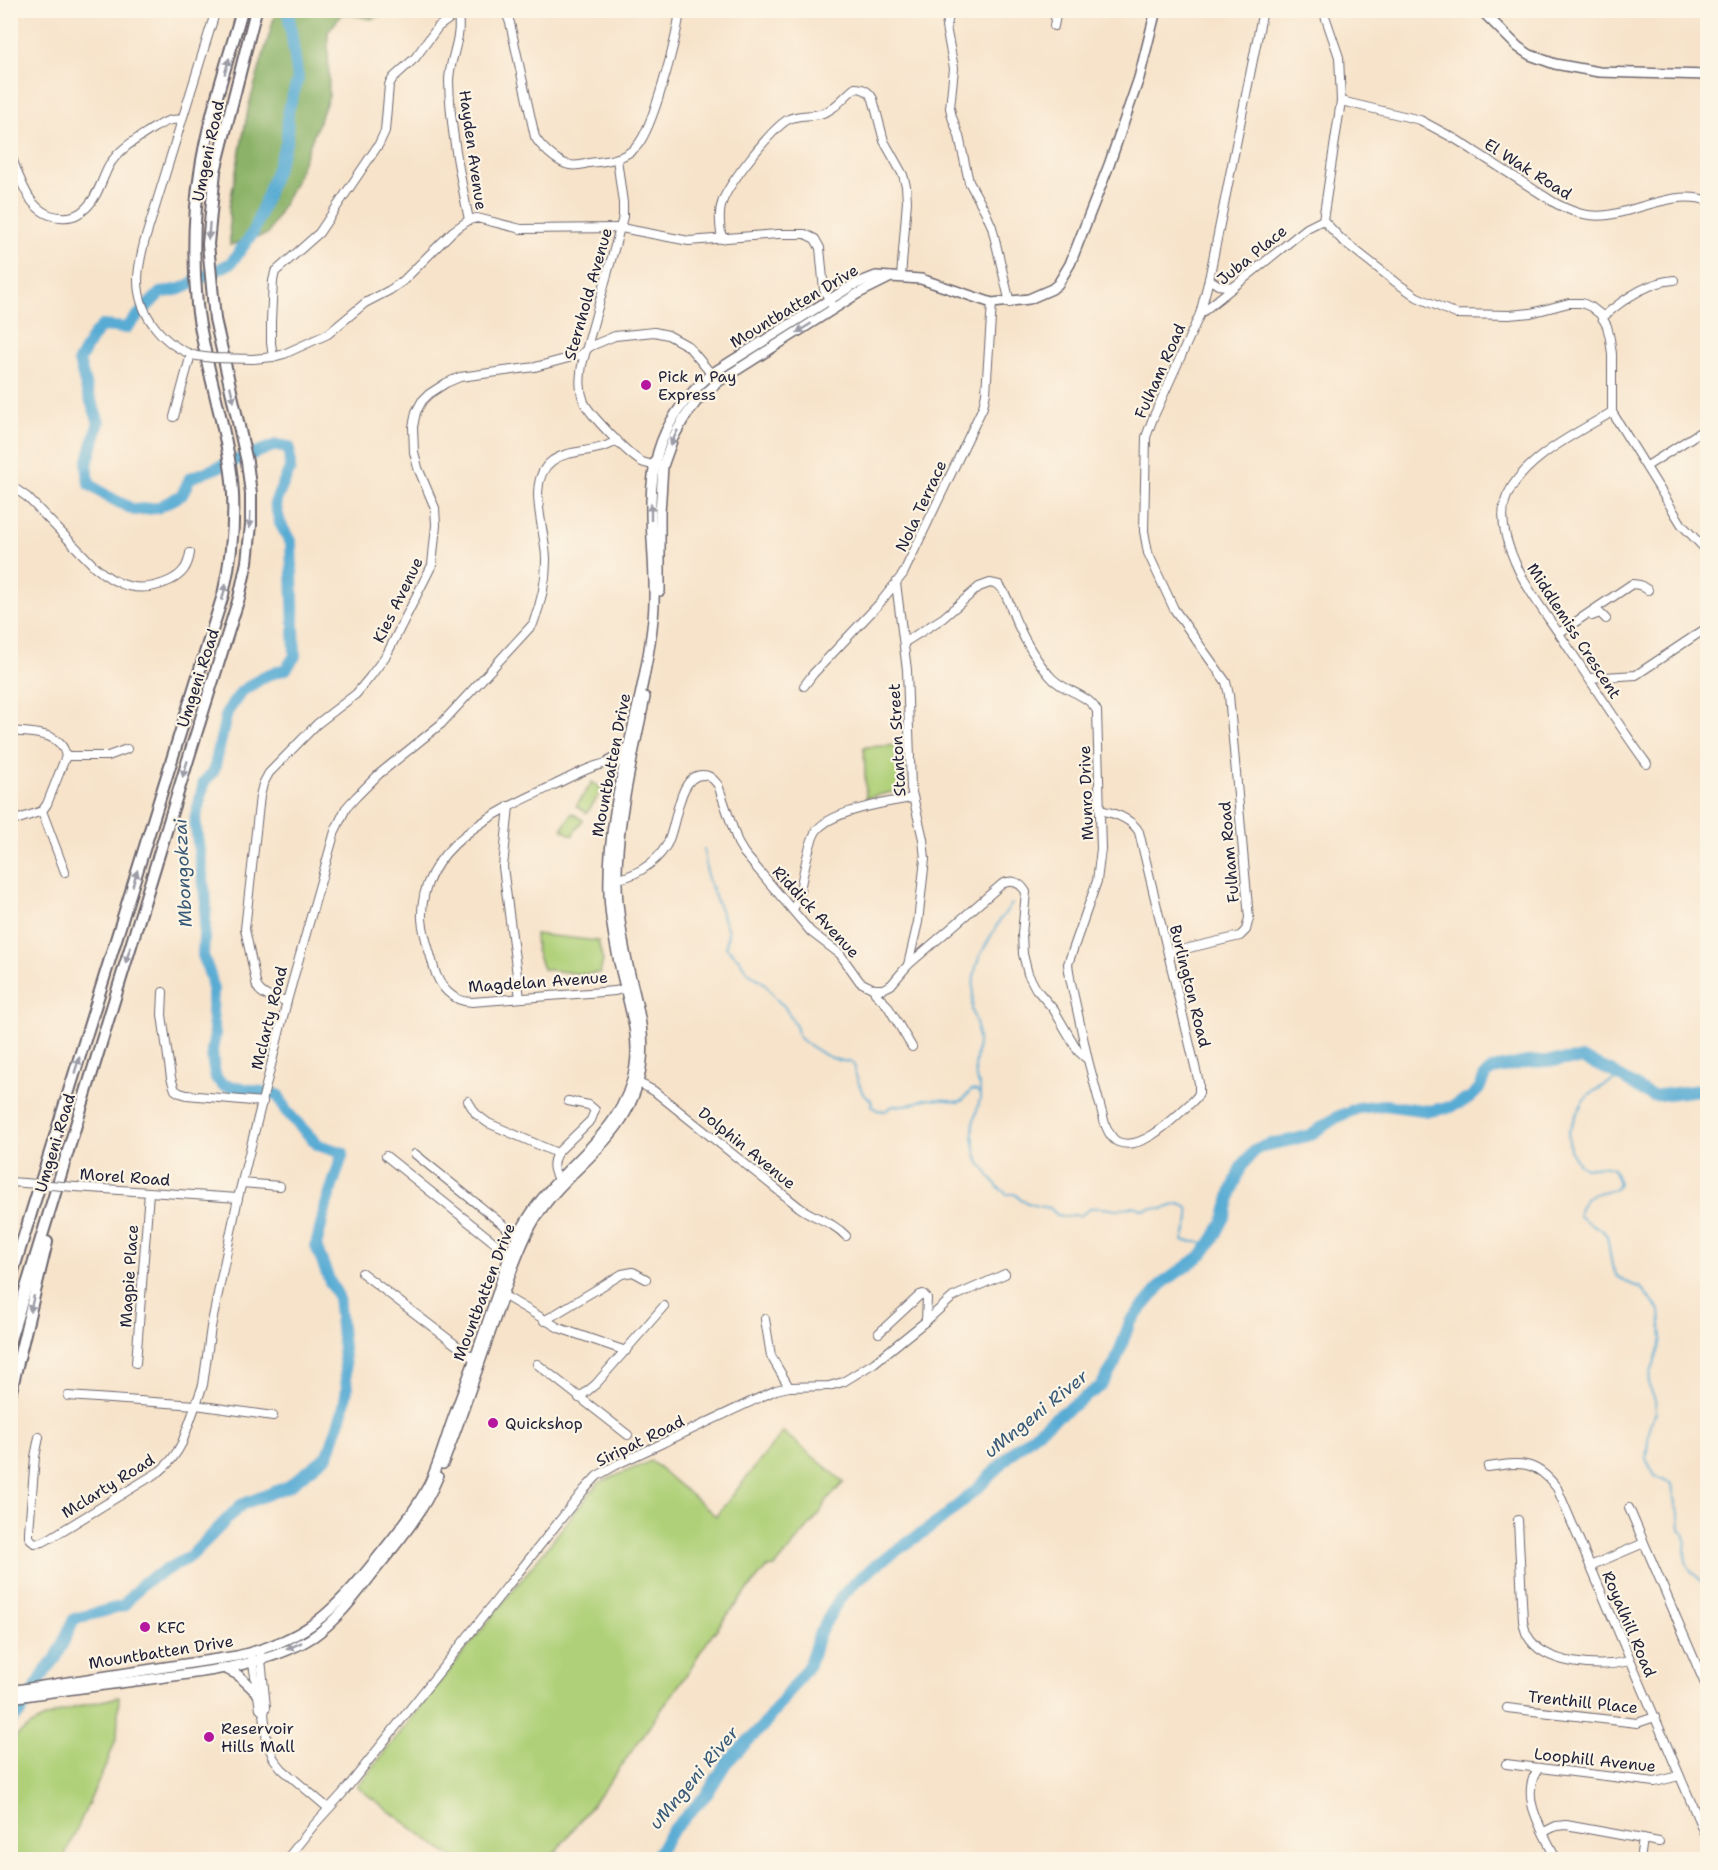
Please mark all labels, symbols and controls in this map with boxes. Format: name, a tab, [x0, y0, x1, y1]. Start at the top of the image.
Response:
one-way arrow	[223, 57, 232, 75]
street label: Hayden Avenue	[454, 89, 492, 211]
street label: Umgeni Road	[187, 99, 229, 203]
street label: El Wak Road	[1480, 134, 1576, 204]
street label: Juba Place	[1213, 220, 1291, 290]
one-way arrow	[204, 222, 214, 241]
street label: Sternhold Avenue	[559, 225, 617, 363]
street label: Mountbatten Drive	[726, 259, 862, 353]
street label: Fulham Road	[1130, 320, 1190, 422]
one-way arrow	[796, 322, 812, 333]
place label: Pick n Pay Express	[658, 366, 737, 405]
marker: Pick n Pay Express	[639, 378, 653, 392]
one-way arrow	[227, 385, 237, 403]
one-way arrow	[669, 430, 678, 447]
street label: Nola Terrace	[891, 457, 951, 555]
one-way arrow	[646, 502, 656, 521]
one-way arrow	[246, 511, 255, 530]
street label: Kies Avenue	[368, 554, 428, 646]
street label: Middlemiss Crescent	[1522, 559, 1626, 703]
one-way arrow	[219, 583, 229, 601]
street label: Umgeni Road	[172, 626, 224, 730]
street label: Stanton Street	[884, 683, 910, 797]
street label: Mountbatten Drive	[587, 691, 635, 839]
street label: Munro Drive	[1074, 745, 1098, 841]
one-way arrow	[180, 760, 189, 778]
street label: Fulham Road	[1214, 800, 1244, 904]
water label: Mbongokzai	[168, 817, 198, 928]
street label: Riddick Avenue	[768, 861, 864, 963]
one-way arrow	[131, 869, 140, 887]
street label: Burlington Road	[1165, 923, 1215, 1049]
one-way arrow	[123, 946, 132, 964]
street label: Mclarty Road	[246, 964, 292, 1072]
street label: Magdelan Avenue	[467, 967, 609, 997]
one-way arrow	[73, 1055, 82, 1073]
street label: Umgeni Road	[30, 1091, 80, 1195]
street label: Dolphin Avenue	[694, 1102, 800, 1194]
street label: Morel Road	[79, 1163, 171, 1191]
street label: Mountbatten Drive	[448, 1220, 520, 1364]
street label: Magpie Place	[115, 1224, 143, 1328]
one-way arrow	[27, 1295, 37, 1313]
water label: uMngeni River	[979, 1364, 1094, 1464]
street label: Siripat Road	[592, 1411, 688, 1471]
place label: Quickshop	[505, 1413, 583, 1434]
marker: Quickshop	[486, 1416, 500, 1430]
street label: Mclarty Road	[57, 1449, 159, 1523]
street label: Royalhill Road	[1597, 1568, 1661, 1680]
place label: KFC	[157, 1617, 186, 1638]
marker: KFC	[138, 1620, 152, 1634]
street label: Mountbatten Drive	[87, 1630, 235, 1674]
one-way arrow	[285, 1641, 302, 1650]
street label: Trenthill Place	[1527, 1686, 1639, 1718]
place label: Reservoir Hills Mall	[221, 1718, 295, 1757]
water label: uMngeni River	[644, 1721, 745, 1835]
marker: Reservoir Hills Mall	[202, 1730, 216, 1744]
street label: Loophill Avenue	[1533, 1743, 1657, 1777]

